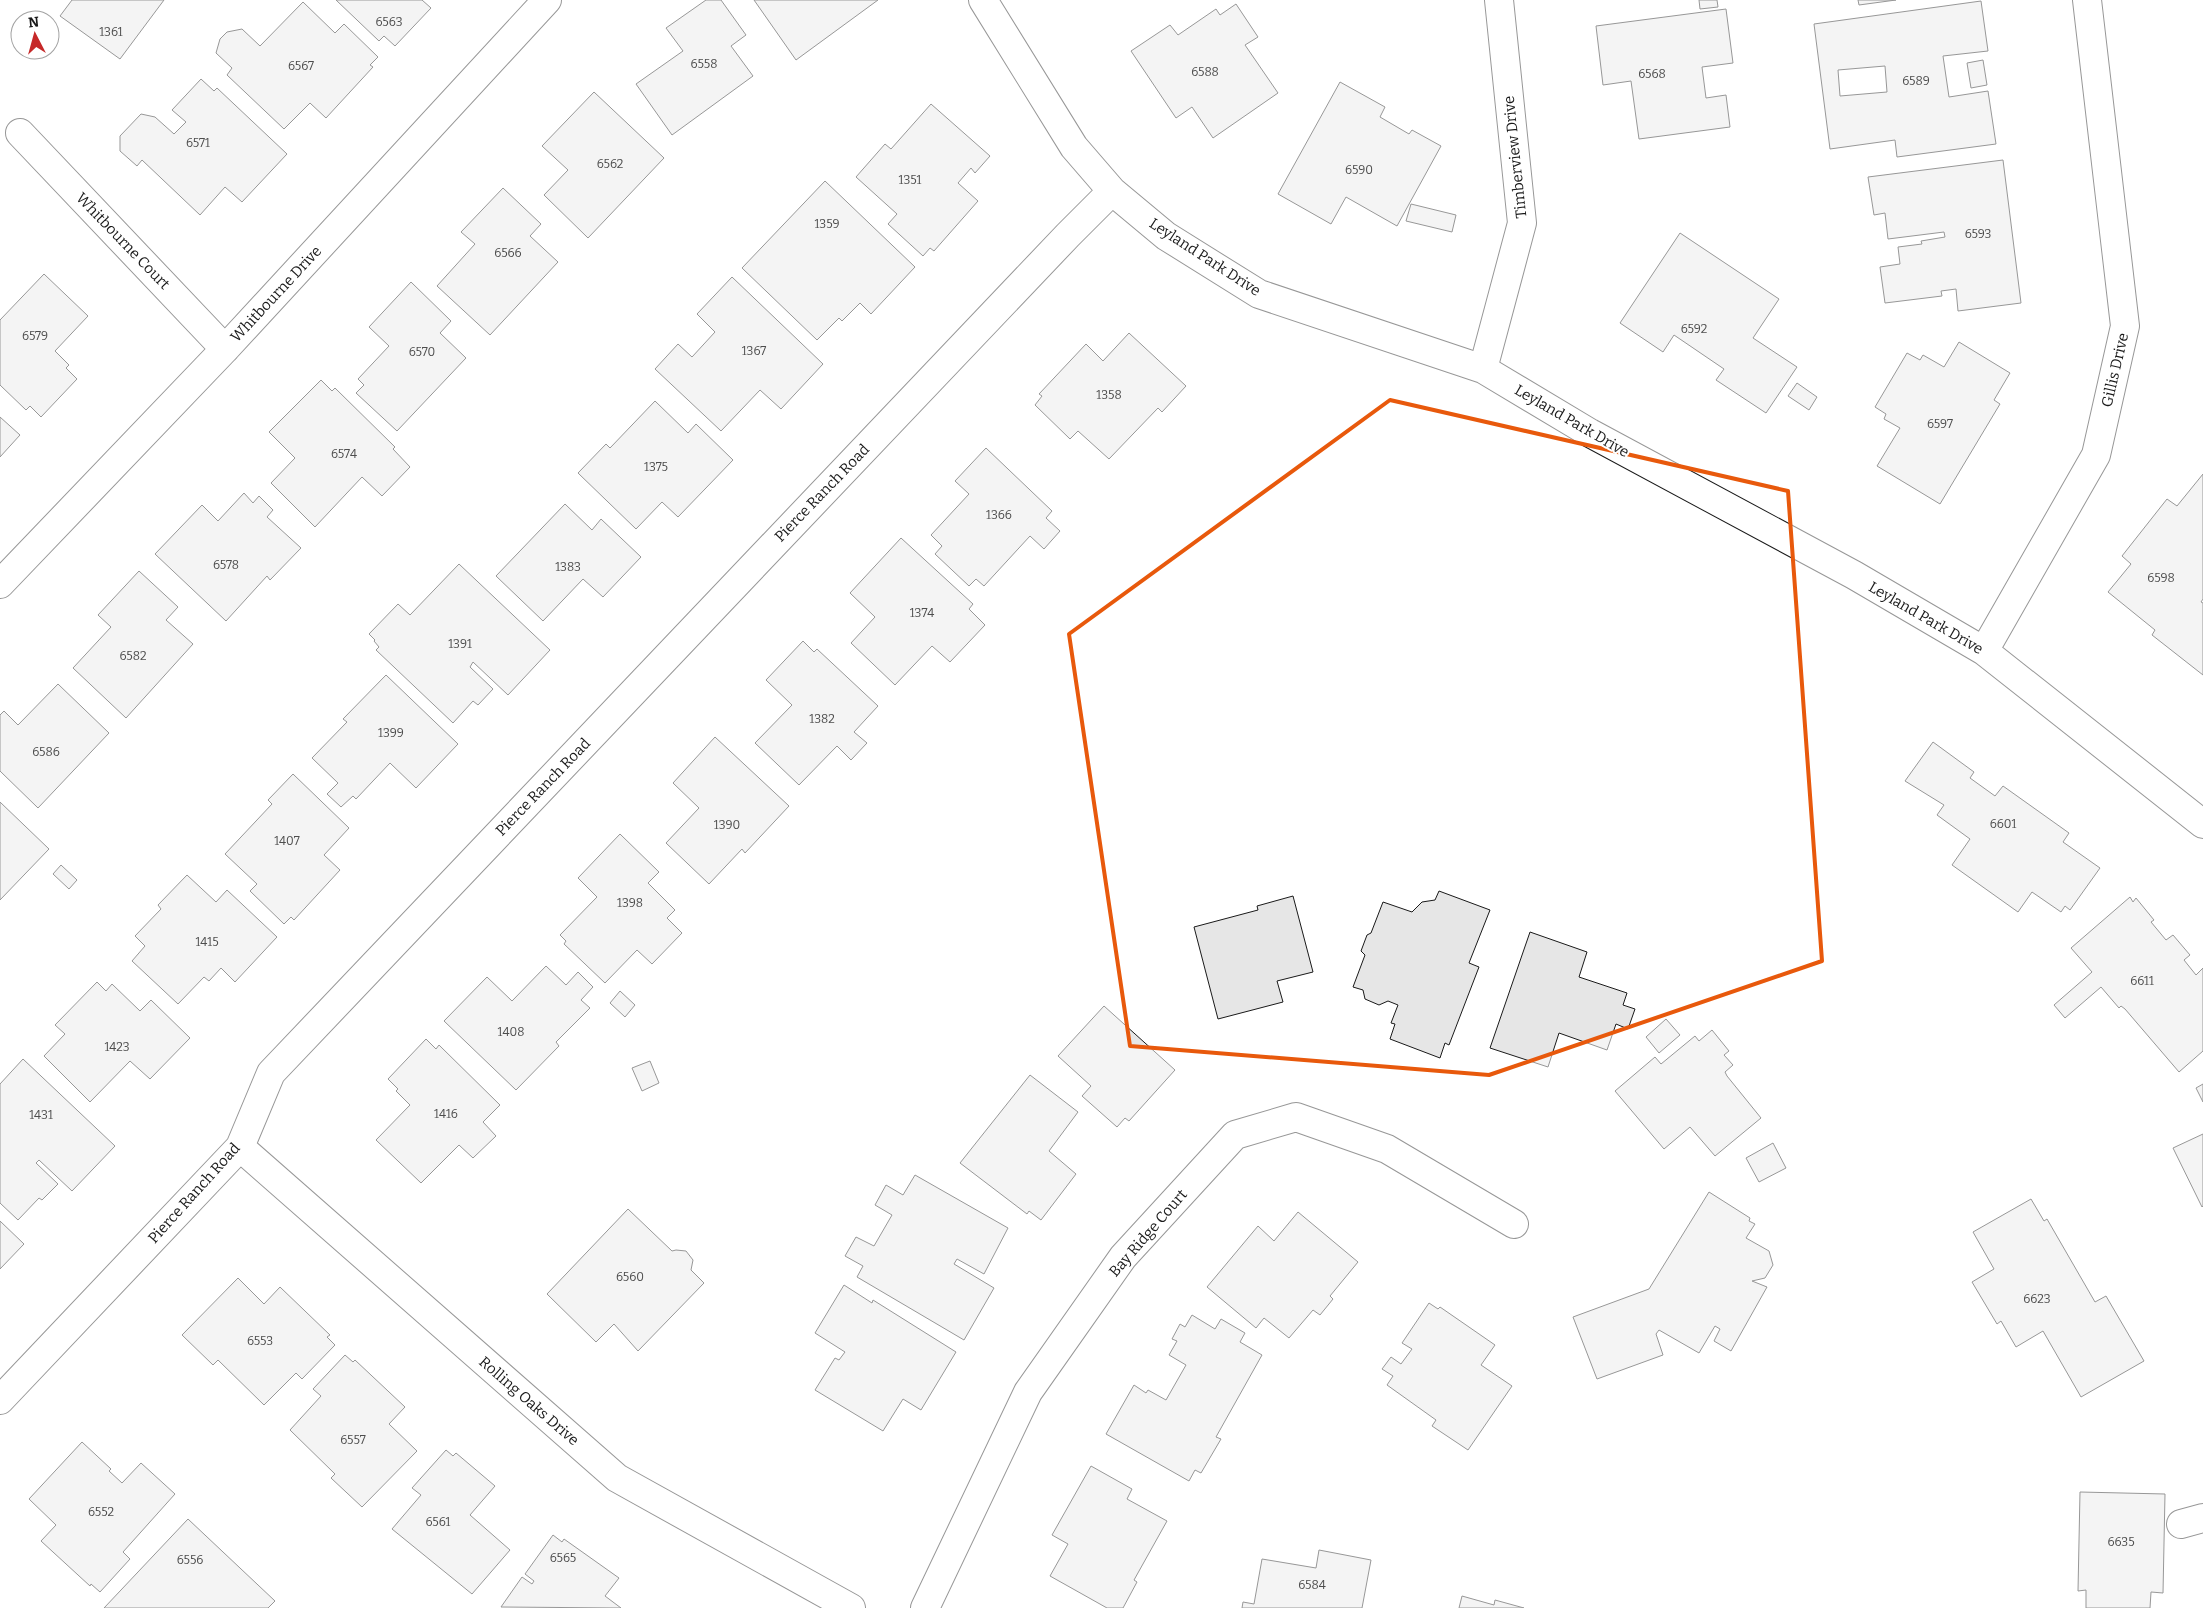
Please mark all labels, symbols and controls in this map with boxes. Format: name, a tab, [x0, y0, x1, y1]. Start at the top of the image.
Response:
north arrow	[10, 10, 60, 60]
text: N	[27, 14, 40, 32]
house number: 6563	[376, 15, 403, 29]
house number: 1361	[99, 25, 123, 39]
house number: 6558	[691, 57, 717, 71]
house number: 6567	[288, 59, 314, 73]
house number: 6588	[1191, 65, 1219, 79]
house number: 6568	[1638, 67, 1666, 81]
house number: 6589	[1902, 74, 1930, 88]
street label: Timberview Drive	[1500, 95, 1530, 219]
house number: 6571	[186, 136, 210, 150]
house number: 6562	[597, 157, 623, 171]
house number: 6590	[1345, 163, 1373, 177]
house number: 1351	[899, 173, 922, 187]
street label: Whitbourne Court	[72, 189, 174, 293]
street label: Leyland Park Drive	[1146, 214, 1264, 300]
house number: 1359	[814, 217, 840, 231]
house number: 6593	[1965, 227, 1992, 241]
street label: Whitbourne Drive	[227, 242, 325, 346]
house number: 6566	[494, 246, 522, 260]
house number: 6592	[1681, 322, 1707, 336]
house number: 6579	[22, 329, 48, 343]
street label: Gillis Drive	[2098, 331, 2132, 409]
house number: 1367	[742, 344, 766, 358]
house number: 6570	[409, 345, 435, 359]
street label: Leyland Park Drive	[1512, 381, 1632, 461]
house number: 1358	[1096, 388, 1122, 402]
house number: 6597	[1927, 417, 1953, 431]
street label: Pierce Ranch Road	[771, 440, 873, 546]
house number: 6574	[331, 447, 357, 461]
house number: 1375	[644, 460, 668, 474]
house number: 1366	[986, 508, 1012, 522]
house number: 6578	[213, 558, 239, 572]
house number: 1383	[555, 560, 581, 574]
house number: 6598	[2147, 571, 2175, 585]
street label: Leyland Park Drive	[1866, 578, 1986, 658]
house number: 1374	[910, 606, 934, 620]
house number: 1391	[448, 637, 472, 651]
house number: 6582	[120, 649, 146, 663]
house number: 1382	[809, 712, 835, 726]
house number: 1399	[378, 726, 404, 740]
street label: Pierce Ranch Road	[492, 734, 594, 840]
house number: 6586	[32, 745, 60, 759]
house number: 6601	[1990, 817, 2016, 831]
house number: 1390	[714, 818, 740, 832]
house number: 1407	[274, 834, 300, 848]
house number: 1398	[617, 896, 643, 910]
house number: 1415	[195, 935, 219, 949]
house number: 6611	[2130, 974, 2154, 988]
house number: 1408	[498, 1025, 524, 1039]
house number: 1423	[104, 1040, 130, 1054]
house number: 1416	[434, 1107, 458, 1121]
house number: 1431	[29, 1108, 53, 1122]
street label: Pierce Ranch Road	[144, 1139, 244, 1247]
street label: Bay Ridge Court	[1105, 1185, 1191, 1280]
house number: 6560	[616, 1270, 644, 1284]
house number: 6623	[2023, 1292, 2051, 1306]
house number: 6553	[247, 1334, 273, 1348]
street label: Rolling Oaks Drive	[475, 1353, 583, 1449]
house number: 6557	[340, 1433, 366, 1447]
house number: 6552	[88, 1505, 114, 1519]
house number: 6561	[425, 1515, 451, 1529]
house number: 6635	[2107, 1535, 2135, 1549]
house number: 6565	[550, 1551, 576, 1565]
house number: 6556	[177, 1553, 203, 1567]
house number: 6584	[1298, 1578, 1326, 1592]

